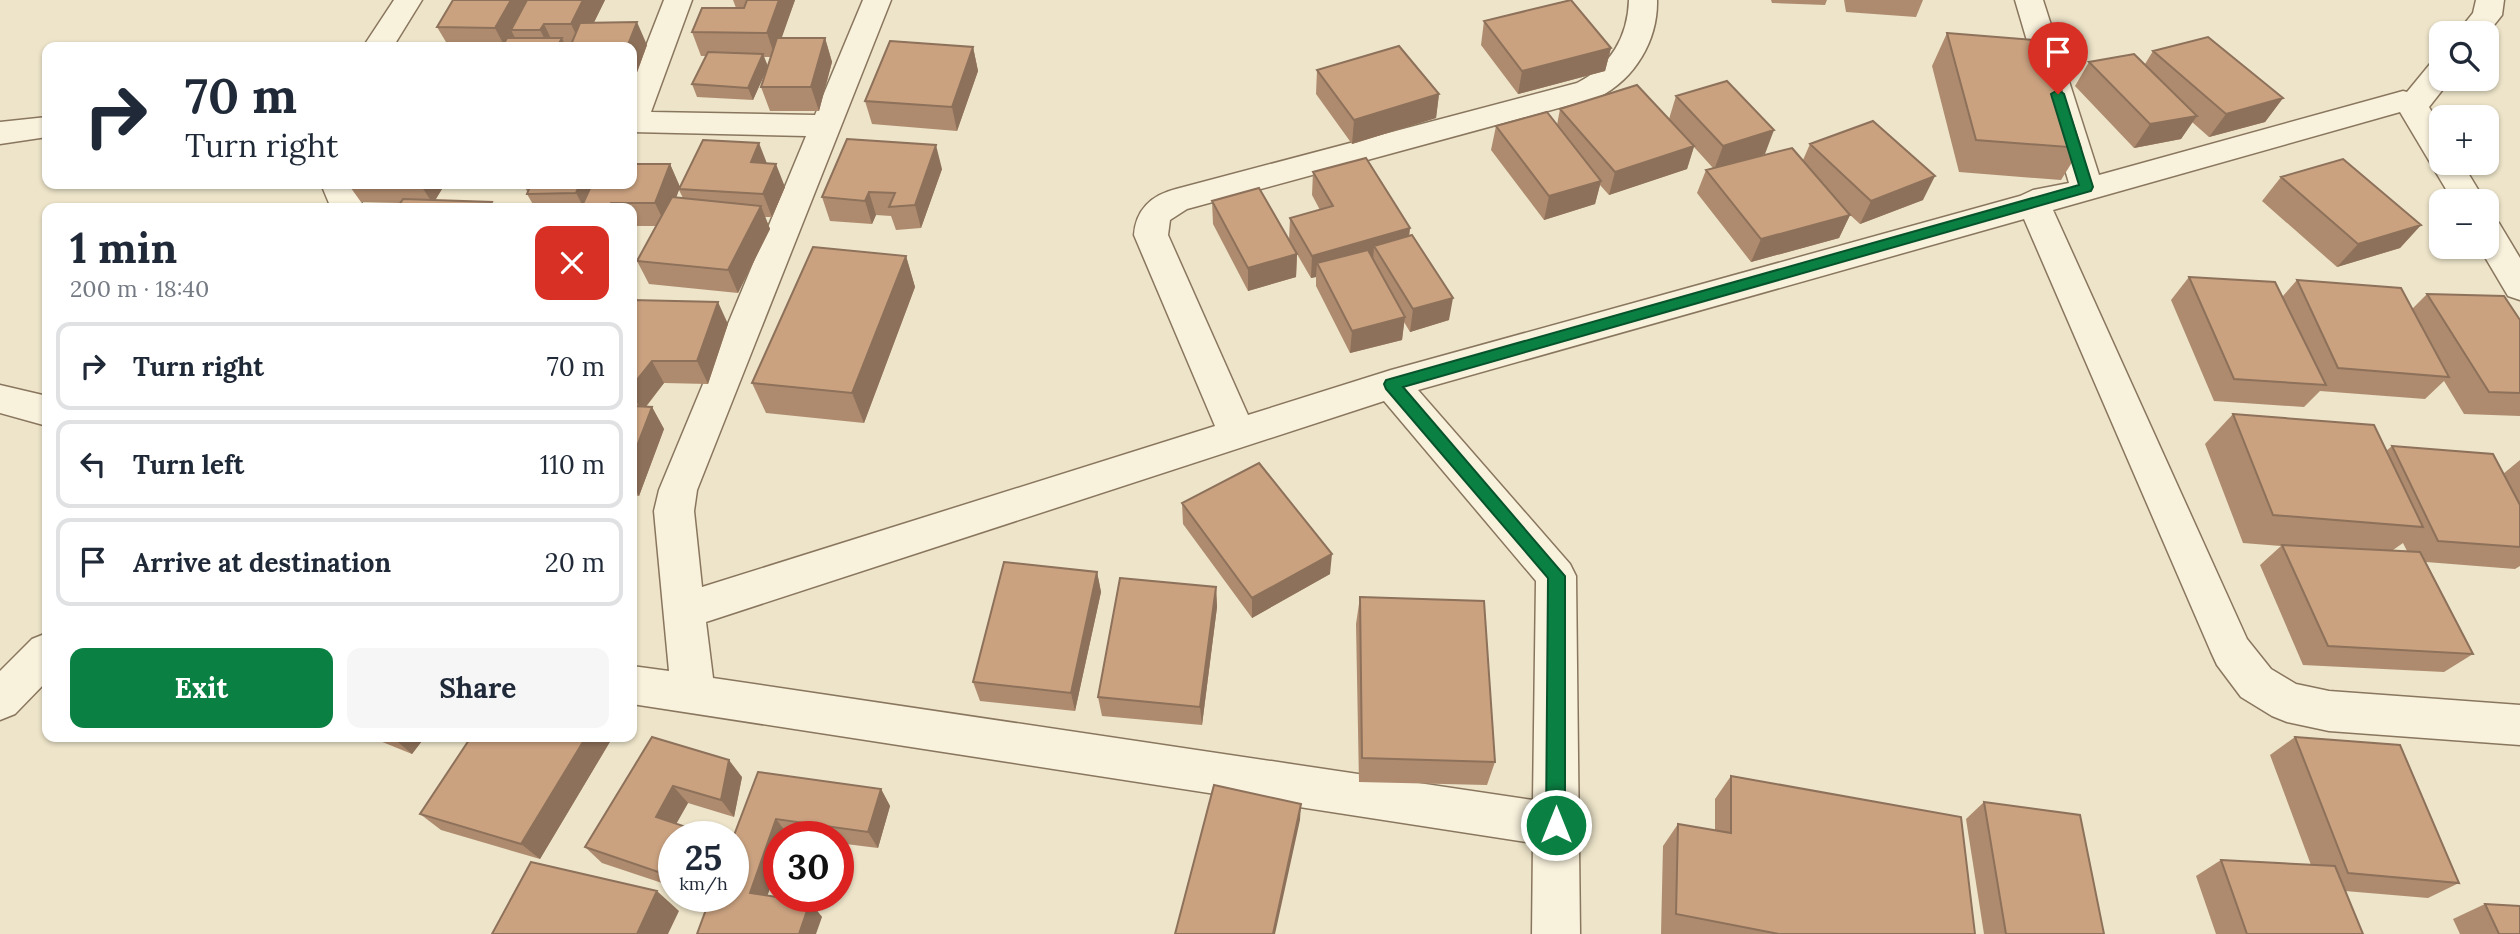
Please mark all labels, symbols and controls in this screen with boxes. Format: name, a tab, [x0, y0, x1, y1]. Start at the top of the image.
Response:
map controls	[2429, 21, 2499, 259]
button: search	[2429, 21, 2499, 91]
pin	[2028, 22, 2088, 94]
icon: arrive	[2039, 33, 2077, 71]
text: 70 m	[185, 64, 297, 126]
icon: right	[70, 70, 161, 161]
button: +	[2429, 105, 2499, 175]
text: Turn right	[185, 125, 338, 166]
button: −	[2429, 189, 2499, 259]
text: 1 min	[70, 221, 177, 275]
button: close	[535, 226, 609, 300]
text: 200 m · 18:40	[70, 274, 209, 303]
icon: right	[74, 347, 112, 385]
text: Turn right	[133, 350, 264, 383]
text: 70 m	[547, 350, 605, 383]
icon: left	[74, 445, 112, 483]
text: Turn left	[133, 448, 244, 481]
text: 110 m	[540, 448, 605, 481]
icon: arrive	[74, 543, 112, 581]
text: Arrive at destination	[133, 546, 391, 579]
text: 20 m	[545, 546, 605, 579]
button: Exit	[70, 648, 333, 728]
button: Share	[347, 648, 609, 728]
position arrow	[1519, 788, 1593, 862]
speed limit sign: 30	[763, 821, 854, 912]
text: 25	[685, 835, 722, 880]
text: km/h	[679, 872, 728, 895]

